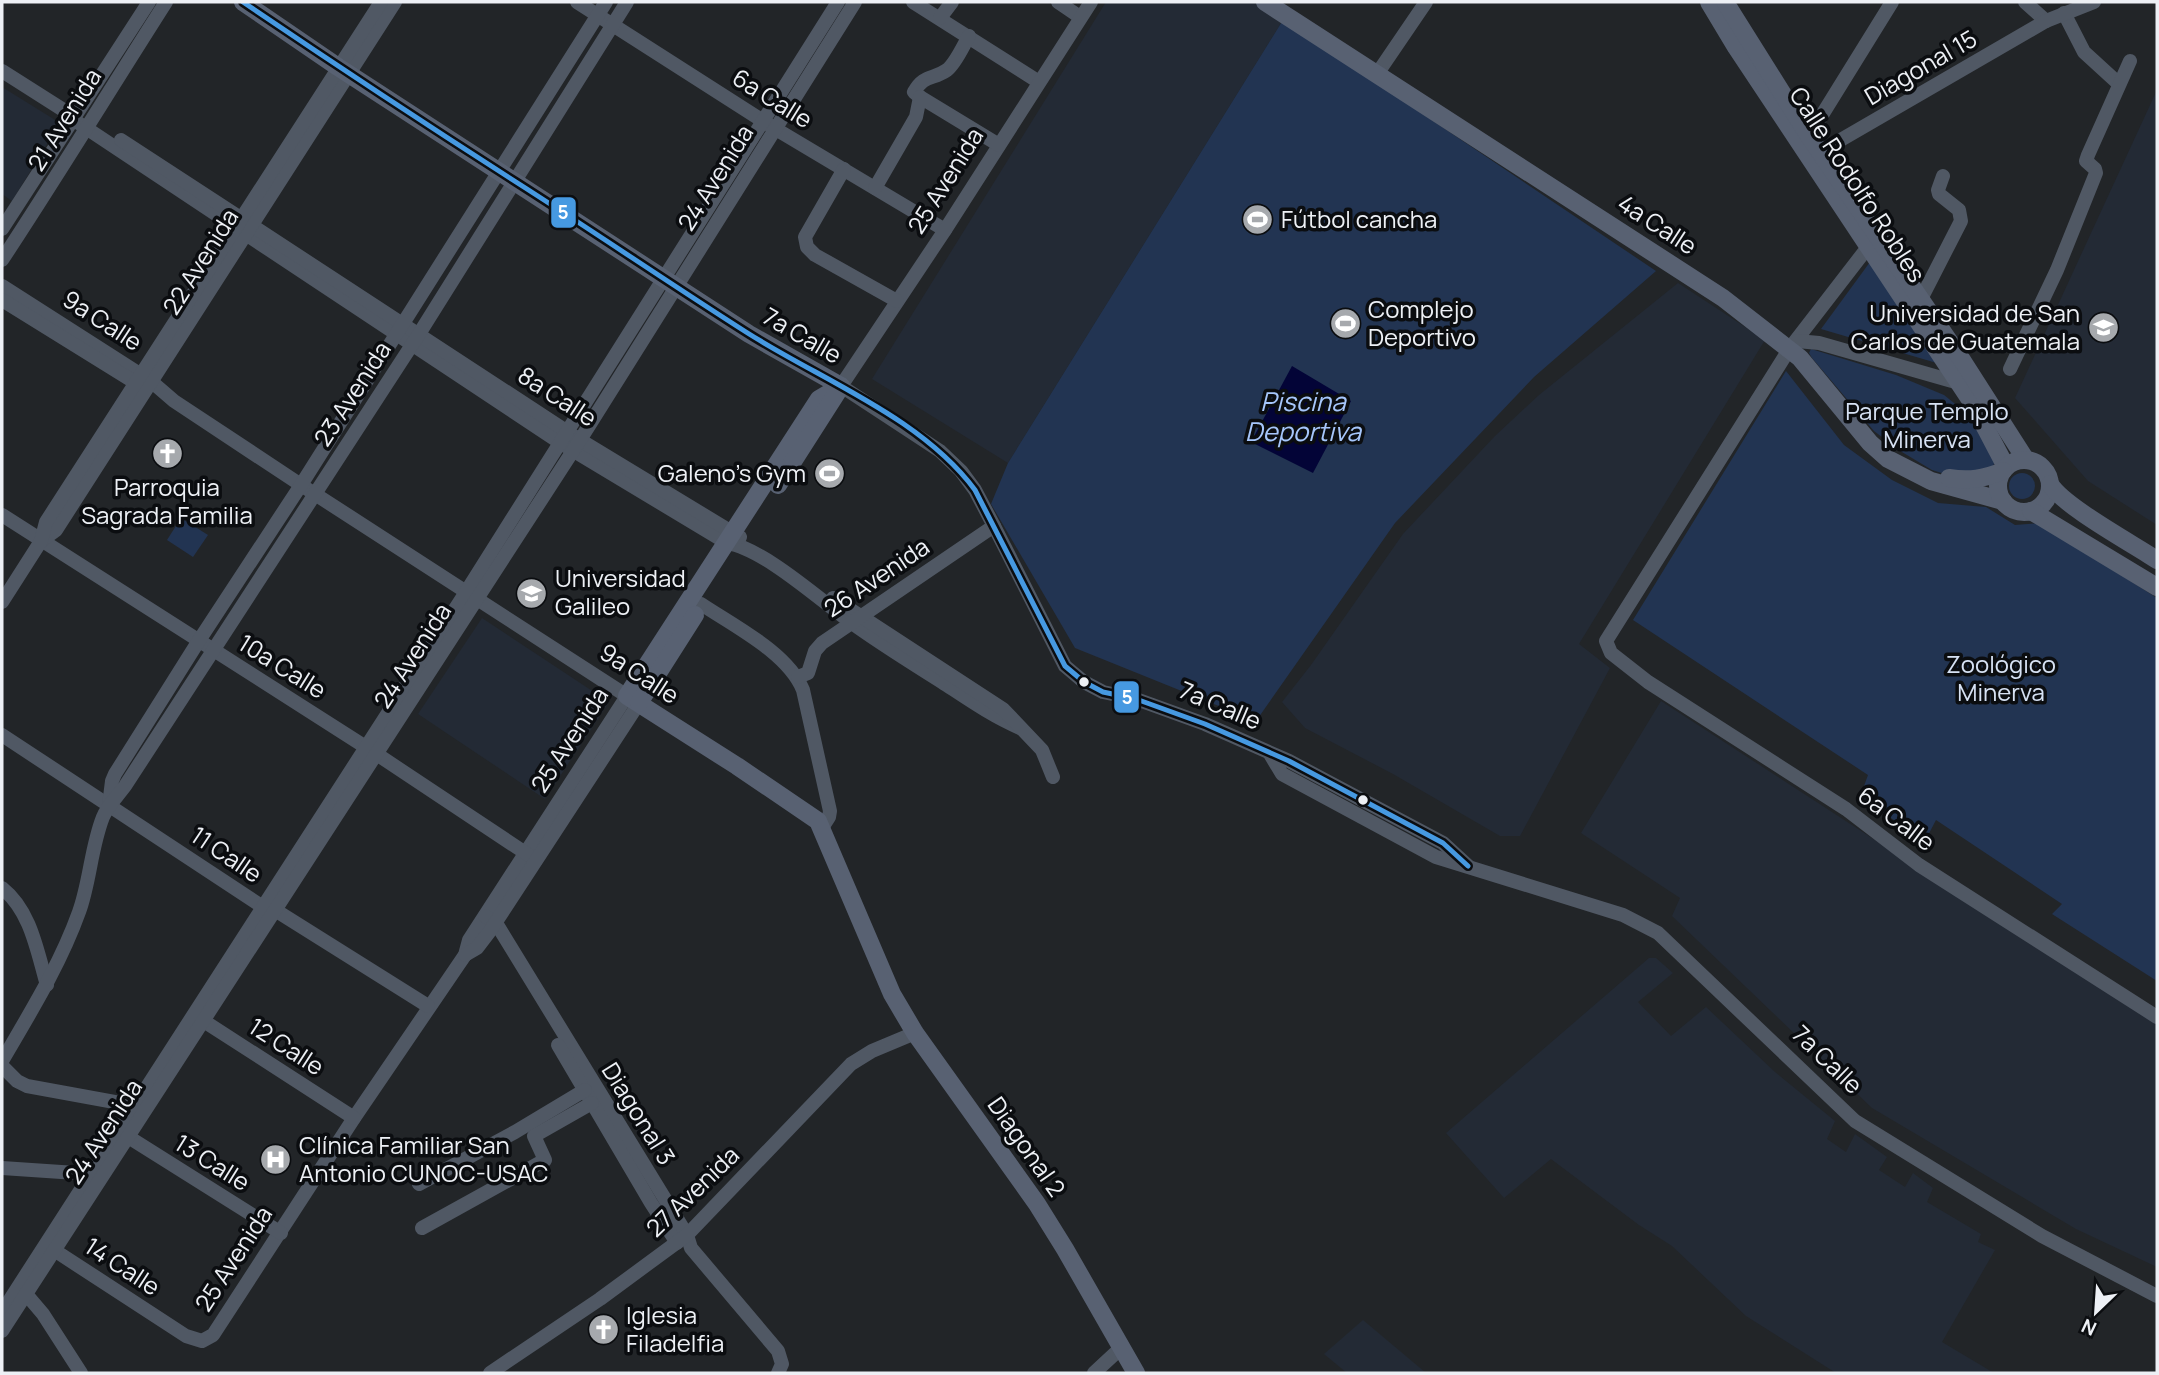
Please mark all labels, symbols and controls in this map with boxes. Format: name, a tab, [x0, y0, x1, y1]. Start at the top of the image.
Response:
street label: Diagonal 15	[1858, 21, 1982, 112]
street label: 6a Calle	[726, 60, 819, 135]
street label: 21 Avenida	[19, 62, 108, 177]
street label: Calle Rodolfo Robles	[1783, 80, 1934, 288]
street label: 24 Avenida	[669, 118, 760, 236]
street label: 25 Avenida	[899, 121, 990, 240]
street label: 4a Calle	[1612, 186, 1704, 262]
line badge: 5	[550, 196, 577, 229]
text: 5	[557, 199, 569, 225]
street label: 22 Avenida	[154, 202, 245, 320]
place label: Fútbol cancha	[1281, 202, 1437, 235]
sports icon: Fútbol cancha	[1241, 203, 1275, 237]
street label: 9a Calle	[57, 282, 149, 358]
place label: Complejo Deportivo	[1368, 292, 1476, 353]
place label: Universidad de San Carlos de Guatemala	[1851, 296, 2080, 357]
street label: 7a Calle	[757, 299, 848, 370]
sports icon: Complejo Deportivo	[1328, 307, 1362, 341]
school or university icon: Universidad de San Carlos de Guatemala	[2086, 311, 2120, 345]
street label: 23 Avenida	[306, 334, 398, 452]
street label: 8a Calle	[512, 358, 604, 433]
water label: Piscina Deportiva	[1245, 383, 1362, 449]
park label: Parque Templo Minerva	[1845, 394, 2009, 455]
church icon: Parroquia Sagrada Familia	[150, 437, 184, 471]
place label: Galeno's Gym	[658, 456, 806, 489]
sports icon: Galeno's Gym	[812, 457, 846, 491]
place label: Parroquia Sagrada Familia	[81, 470, 253, 531]
street label: 26 Avenida	[817, 529, 935, 624]
place label: Universidad Galileo	[555, 561, 686, 622]
school or university icon: Universidad Galileo	[515, 576, 549, 610]
street label: 24 Avenida	[365, 596, 458, 714]
street label: 10a Calle	[233, 626, 333, 706]
street label: 9a Calle	[594, 635, 686, 711]
park label: Zoológico Minerva	[1946, 647, 2056, 708]
street label: 7a Calle	[1175, 673, 1267, 737]
unlabelled marker	[1077, 675, 1091, 689]
street label: 25 Avenida	[522, 680, 615, 798]
line badge: 5	[1113, 680, 1140, 714]
text: 5	[1121, 684, 1133, 710]
street label: 6a Calle	[1852, 778, 1942, 858]
unlabelled marker	[1356, 793, 1370, 807]
street label: 11 Calle	[185, 818, 269, 890]
street label: 12 Calle	[243, 1009, 331, 1082]
street label: 7a Calle	[1786, 1017, 1870, 1101]
street label: Diagonal 3	[595, 1056, 684, 1171]
street label: 24 Avenida	[56, 1072, 149, 1190]
street label: Diagonal 2	[981, 1090, 1074, 1203]
street label: 13 Calle	[169, 1126, 257, 1198]
place label: Clínica Familiar San Antonio CUNOC-USAC	[299, 1128, 549, 1189]
street label: 27 Avenida	[638, 1138, 746, 1244]
hospital icon: Clínica Familiar San Antonio CUNOC-USAC	[259, 1143, 293, 1177]
street label: 25 Avenida	[186, 1199, 279, 1317]
street label: 14 Calle	[79, 1229, 167, 1302]
north arrow	[2061, 1277, 2131, 1347]
place label: Iglesia Filadelfia	[626, 1298, 724, 1359]
church icon: Iglesia Filadelfia	[586, 1313, 620, 1347]
text: N	[2077, 1313, 2100, 1342]

